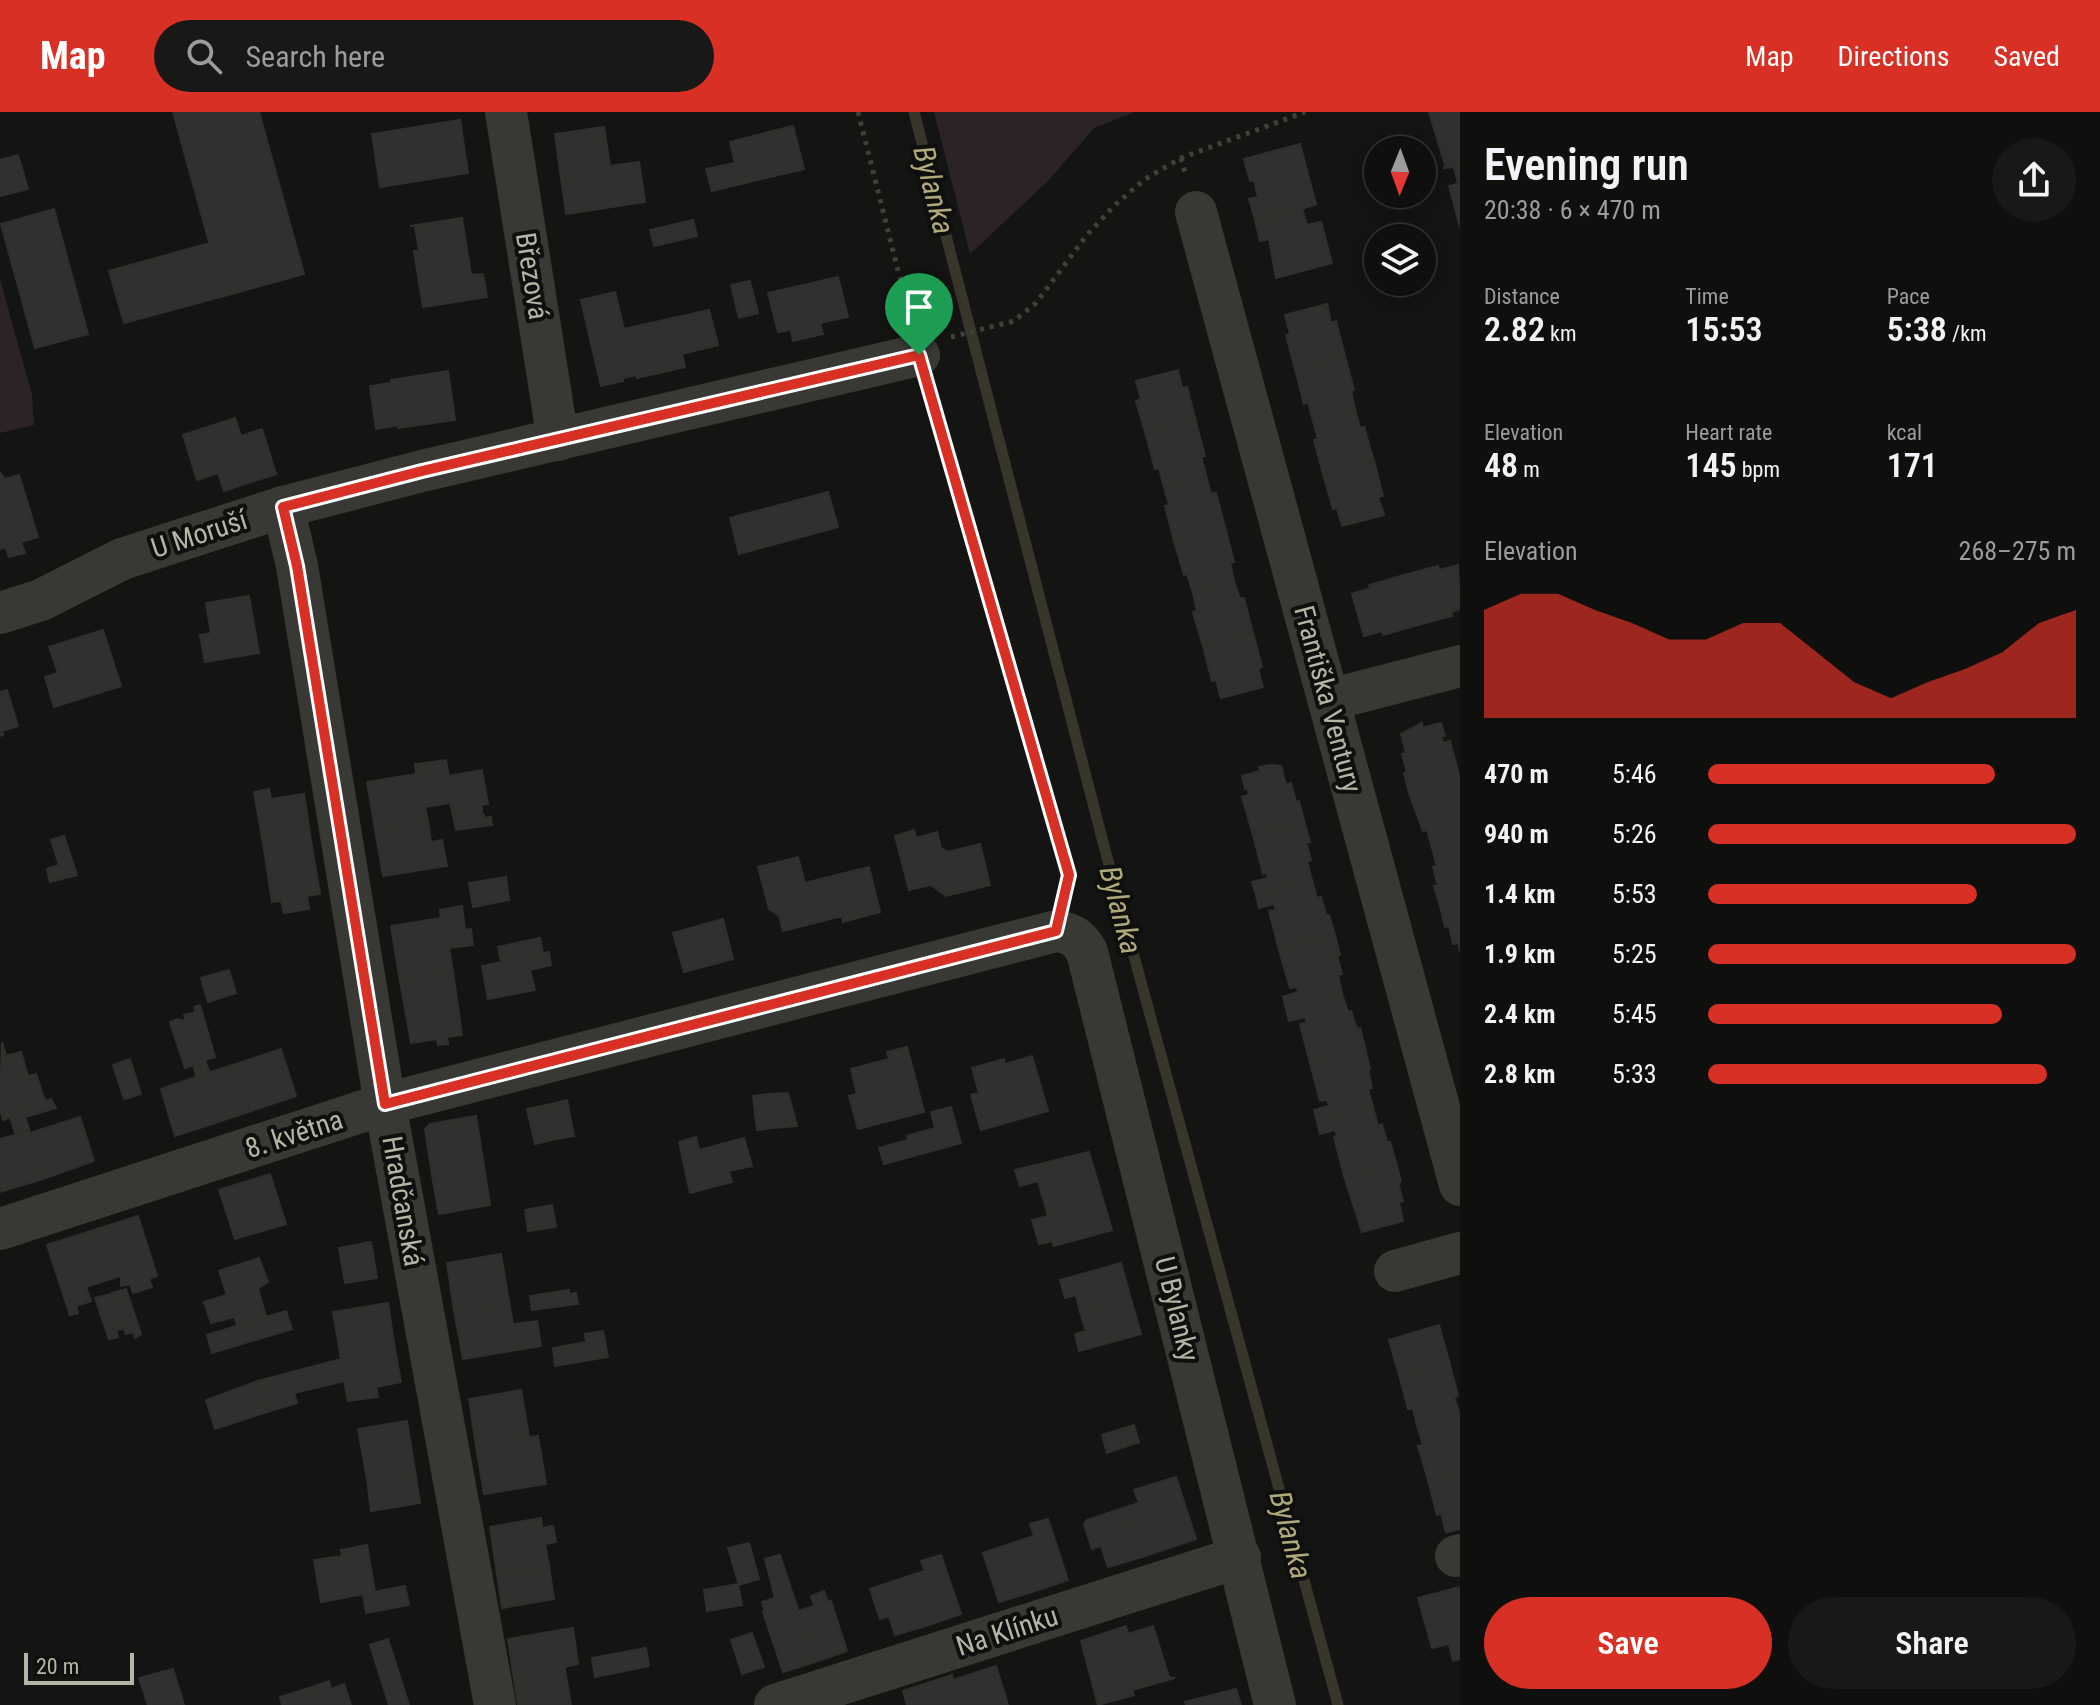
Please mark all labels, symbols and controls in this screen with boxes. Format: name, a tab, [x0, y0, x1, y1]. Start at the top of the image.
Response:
search box	[154, 20, 714, 92]
text: Map	[40, 34, 106, 78]
icon: search	[182, 34, 226, 78]
text: Search here	[246, 39, 385, 74]
text: Map	[1745, 40, 1794, 73]
text: Directions	[1838, 40, 1949, 73]
text: Saved	[1993, 40, 2060, 73]
north arrow	[1364, 136, 1436, 208]
map controls	[1364, 136, 1436, 296]
button: share	[1992, 138, 2076, 222]
text: Evening run	[1484, 139, 1689, 191]
water label: Bylanka	[906, 142, 962, 238]
text: 20:38 · 6 × 470 m	[1484, 195, 1661, 225]
button: layers	[1364, 224, 1436, 296]
street label: Březová	[509, 230, 555, 322]
pin	[885, 273, 953, 355]
text: Distance	[1484, 284, 1560, 309]
text: Time	[1685, 284, 1729, 309]
text: Pace	[1887, 284, 1930, 309]
icon: arrive	[897, 285, 941, 329]
text: 2.82	[1484, 309, 1545, 349]
text: 15:53	[1685, 309, 1763, 349]
text: 5:38	[1887, 309, 1947, 349]
text: km	[1545, 321, 1577, 346]
text: /km	[1947, 321, 1987, 346]
text: Elevation	[1484, 420, 1563, 445]
text: Heart rate	[1685, 420, 1772, 445]
text: kcal	[1887, 420, 1922, 445]
text: 48	[1484, 445, 1518, 485]
text: 145	[1685, 445, 1737, 485]
text: 171	[1887, 445, 1938, 485]
text: m	[1518, 457, 1540, 482]
text: bpm	[1737, 457, 1780, 482]
street label: U Moruší	[147, 503, 252, 565]
text: Elevation	[1484, 536, 1578, 566]
text: 268–275 m	[1959, 536, 2076, 566]
street label: Františka Ventury	[1287, 602, 1369, 796]
text: 470 m	[1484, 759, 1549, 789]
text: 5:46	[1612, 759, 1657, 789]
text: 940 m	[1484, 819, 1549, 849]
text: 5:26	[1612, 819, 1657, 849]
water label: Bylanka	[1092, 862, 1150, 958]
text: 1.4 km	[1484, 879, 1556, 909]
text: 5:53	[1612, 879, 1657, 909]
text: 1.9 km	[1484, 939, 1556, 969]
text: 5:25	[1612, 939, 1657, 969]
text: 2.4 km	[1484, 999, 1556, 1029]
text: 5:45	[1612, 999, 1657, 1029]
text: 2.8 km	[1484, 1059, 1556, 1089]
text: 5:33	[1612, 1059, 1657, 1089]
street label: 8. května	[241, 1103, 347, 1165]
street label: Hradčanská	[375, 1133, 431, 1269]
street label: U Bylanky	[1148, 1253, 1206, 1365]
water label: Bylanka	[1262, 1487, 1320, 1583]
button: Save	[1484, 1597, 1772, 1689]
button: Share	[1788, 1597, 2076, 1689]
street label: Na Klínku	[952, 1599, 1062, 1663]
scale bar	[24, 1649, 134, 1685]
text: 20 m	[36, 1654, 79, 1679]

